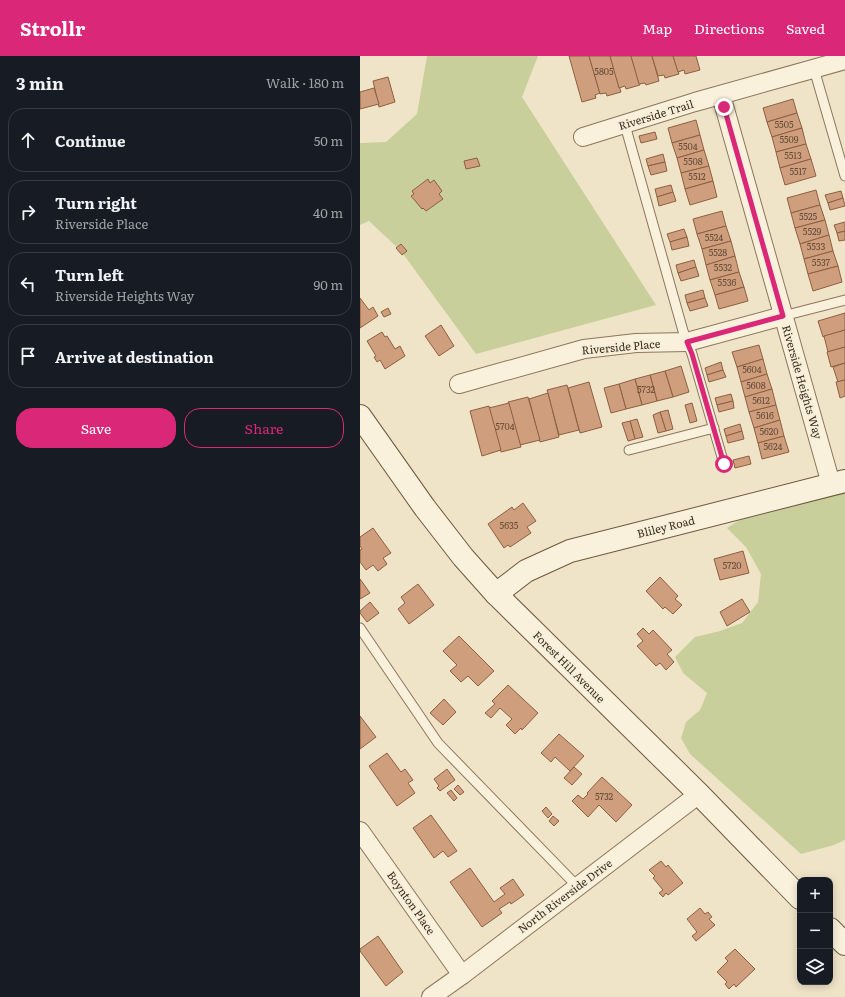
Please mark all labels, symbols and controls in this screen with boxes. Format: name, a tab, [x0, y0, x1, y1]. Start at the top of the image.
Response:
text: Strollr	[20, 14, 85, 42]
text: Map	[642, 18, 672, 38]
text: Directions	[694, 18, 764, 38]
text: Saved	[786, 18, 825, 38]
house number: 5805	[594, 64, 614, 78]
text: 3 min	[16, 70, 64, 95]
text: Walk · 180 m	[266, 73, 344, 92]
street label: Riverside Trail	[616, 95, 696, 133]
route end	[715, 98, 733, 116]
house number: 5505	[775, 117, 794, 131]
icon: ahead	[17, 129, 39, 151]
text: Continue	[55, 129, 125, 152]
text: 50 m	[314, 131, 343, 150]
house number: 5509	[779, 132, 799, 146]
house number: 5504	[678, 139, 698, 153]
house number: 5513	[784, 148, 802, 162]
house number: 5508	[683, 154, 703, 168]
house number: 5517	[789, 164, 807, 178]
house number: 5512	[688, 169, 706, 183]
text: Turn right	[55, 191, 137, 214]
icon: right	[17, 201, 39, 223]
text: 40 m	[313, 203, 343, 222]
house number: 5525	[799, 209, 818, 223]
text: Riverside Place	[55, 214, 148, 233]
house number: 5529	[803, 224, 821, 238]
house number: 5524	[705, 230, 723, 244]
house number: 5533	[807, 239, 825, 253]
house number: 5528	[709, 245, 727, 259]
house number: 5537	[812, 255, 831, 269]
house number: 5532	[714, 260, 733, 274]
text: Turn left	[55, 263, 124, 286]
icon: left	[17, 273, 39, 295]
text: 90 m	[313, 275, 343, 294]
house number: 5536	[718, 275, 737, 289]
text: Riverside Heights Way	[55, 286, 194, 305]
street label: Riverside Heights Way	[779, 323, 827, 441]
street label: Riverside Place	[581, 335, 661, 357]
icon: arrive	[17, 345, 39, 367]
text: Arrive at destination	[55, 345, 214, 368]
house number: 5604	[742, 362, 762, 376]
house number: 5608	[746, 378, 766, 392]
house number: 5732	[637, 382, 656, 396]
house number: 5612	[752, 393, 770, 407]
button: Save	[16, 408, 176, 448]
button: Share	[184, 408, 344, 448]
house number: 5616	[756, 408, 774, 422]
house number: 5704	[495, 419, 515, 433]
house number: 5620	[759, 424, 779, 438]
house number: 5624	[764, 439, 782, 453]
route start	[715, 455, 733, 473]
street label: Bliley Road	[635, 511, 697, 541]
house number: 5635	[500, 518, 519, 532]
house number: 5720	[723, 558, 741, 572]
street label: Forest Hill Avenue	[530, 627, 609, 706]
house number: 5732	[595, 789, 614, 803]
street label: North Riverside Drive	[514, 854, 615, 936]
street label: Boynton Place	[384, 867, 440, 938]
map controls	[797, 877, 833, 985]
button: +	[797, 877, 833, 913]
button: −	[797, 913, 833, 949]
button: layers	[797, 949, 833, 985]

